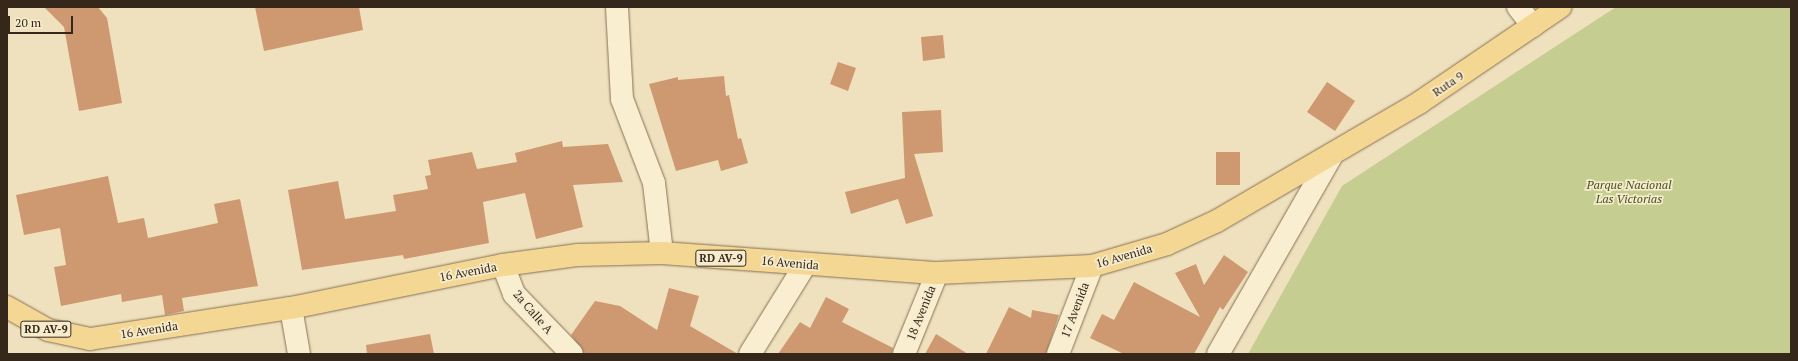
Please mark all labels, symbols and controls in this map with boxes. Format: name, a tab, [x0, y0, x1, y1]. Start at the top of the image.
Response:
scale bar	[10, 8, 75, 34]
text: 20 m	[15, 15, 41, 30]
street label: Ruta 9	[1430, 68, 1466, 100]
park label: Parque Nacional Las Victorias	[1587, 178, 1671, 206]
street label: 16 Avenida	[1094, 241, 1154, 271]
road number: RD AV-9	[695, 249, 747, 267]
street label: 16 Avenida	[760, 253, 820, 273]
street label: 16 Avenida	[438, 259, 498, 285]
street label: 17 Avenida	[1058, 280, 1092, 340]
street label: 18 Avenida	[903, 283, 939, 343]
street label: 2a Calle A	[510, 287, 556, 337]
street label: 16 Avenida	[119, 318, 179, 342]
road number: RD AV-9	[20, 320, 72, 338]

